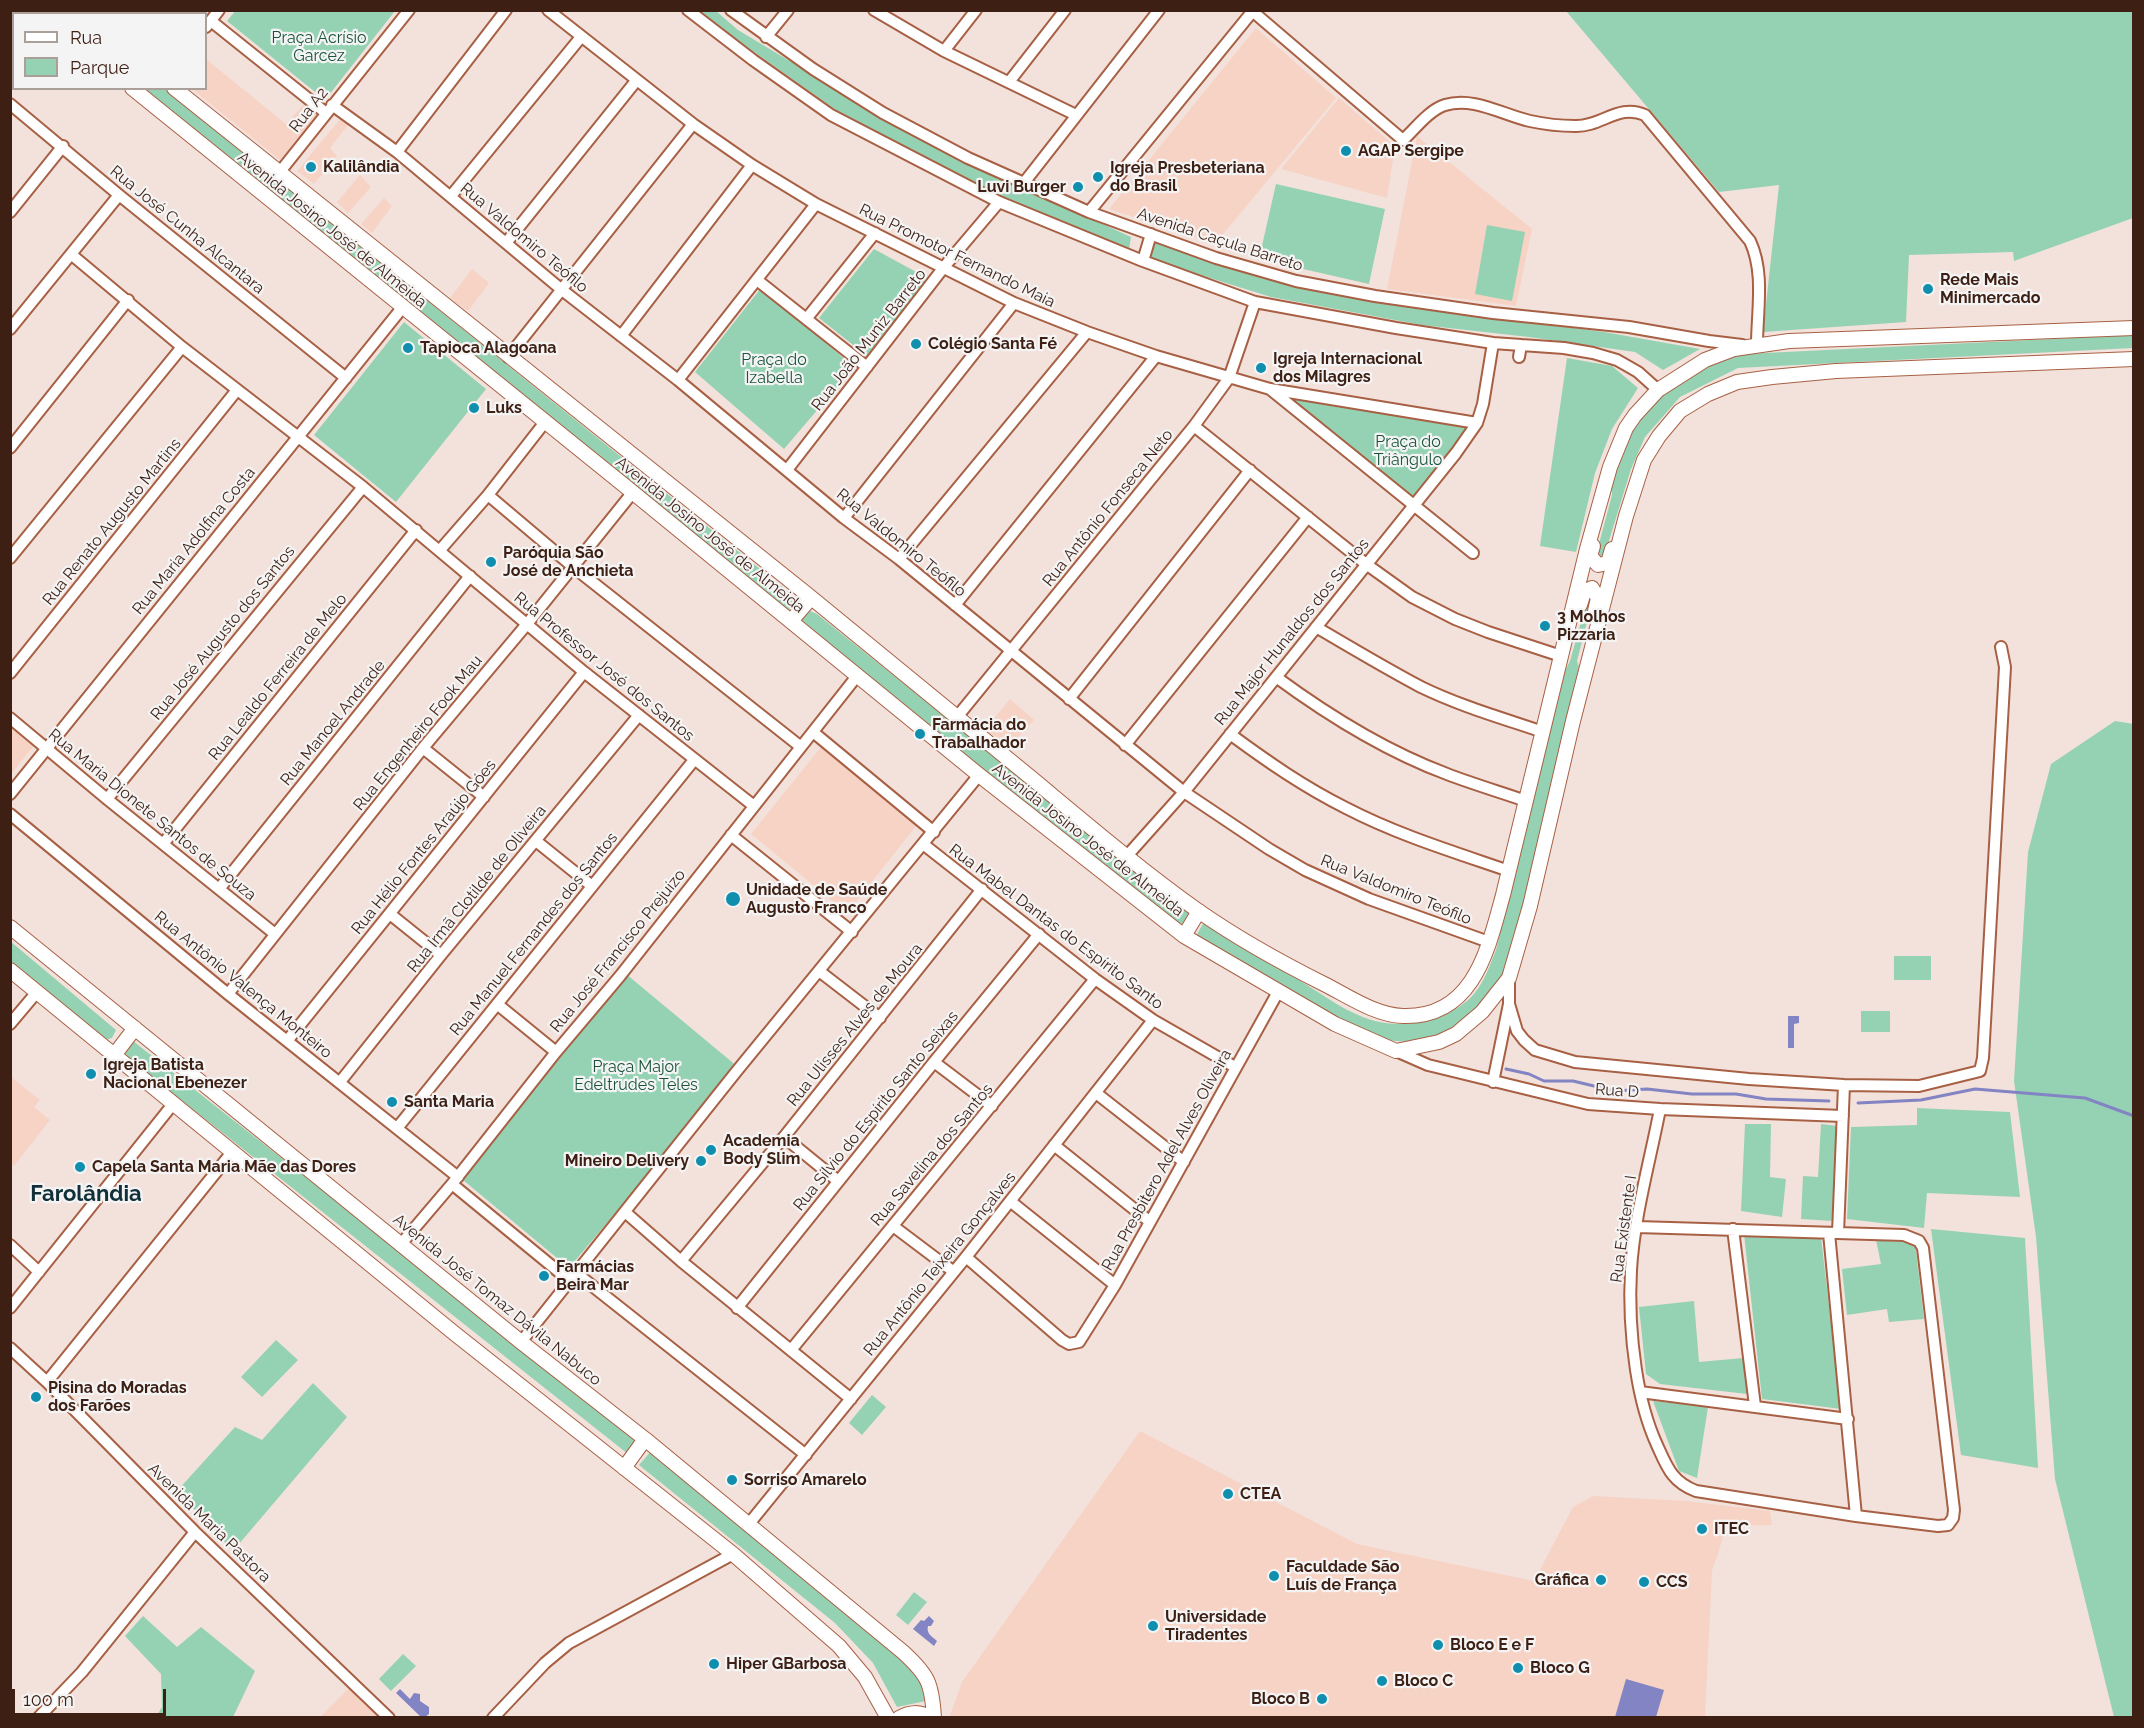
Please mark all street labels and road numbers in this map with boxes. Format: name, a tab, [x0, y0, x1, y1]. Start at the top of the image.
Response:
street label: Rua A2	[285, 84, 333, 136]
street label: Avenida Josino José de Almeida	[234, 148, 430, 312]
street label: Rua José Cunha Alcantara	[106, 162, 268, 298]
street label: Rua Valdomiro Teófilo	[456, 179, 592, 297]
street label: Rua Promotor Fernando Maia	[856, 200, 1058, 312]
street label: Avenida Caçula Barreto	[1135, 204, 1305, 276]
street label: Rua João Muniz Barreto	[808, 265, 930, 415]
street label: Rua Antônio Fonseca Neto	[1039, 426, 1177, 590]
street label: Rua Renato Augusto Martins	[39, 435, 185, 609]
street label: Avenida Josino José de Almeida	[612, 453, 808, 617]
street label: Rua Maria Adolfina Costa	[129, 463, 259, 619]
street label: Rua Valdomiro Teófilo	[832, 485, 970, 601]
street label: Rua Major Hunaldos dos Santos	[1211, 535, 1373, 729]
street label: Rua José Augusto dos Santos	[147, 542, 299, 724]
street label: Rua Professor José dos Santos	[510, 588, 698, 746]
street label: Rua Lealdo Ferreira de Melo	[205, 590, 351, 764]
street label: Rua Engenheiro Fook Mau	[349, 652, 487, 814]
street label: Rua Manoel Andrade	[277, 656, 389, 790]
street label: Rua Maria Dionete Santos de Souza	[44, 725, 260, 905]
street label: Rua Hélio Fontes Araújo Góes	[348, 756, 500, 938]
street label: Avenida Josino José de Almeida	[988, 759, 1188, 921]
street label: Rua Irmã Clotilde de Oliveira	[404, 801, 550, 977]
street label: Rua Manuel Fernandes dos Santos	[446, 829, 622, 1039]
street label: Rua Mabel Dantas do Espírito Santo	[945, 840, 1167, 1014]
street label: Rua Valdomiro Teófilo	[1318, 851, 1474, 929]
street label: Rua José Francisco Prejuízo	[546, 866, 690, 1036]
street label: Rua Antônio Valença Monteiro	[150, 907, 336, 1063]
street label: Rua Ulisses Alves de Moura	[783, 940, 927, 1110]
street label: Rua Sílvio do Espírito Santo Seixas	[789, 1007, 963, 1215]
street label: Rua Presbitero Adel Alves Oliveira	[1098, 1046, 1236, 1274]
street label: Rua Savelina dos Santos	[867, 1080, 997, 1230]
street label: Rua D	[1594, 1080, 1640, 1102]
street label: Rua Antônio Teixeira Gonçalves	[860, 1168, 1020, 1360]
street label: Rua Existente I	[1607, 1174, 1641, 1284]
street label: Avenida José Tomaz Dávila Nabuco	[389, 1210, 605, 1390]
street label: Avenida Maria Pastora	[144, 1459, 274, 1587]

